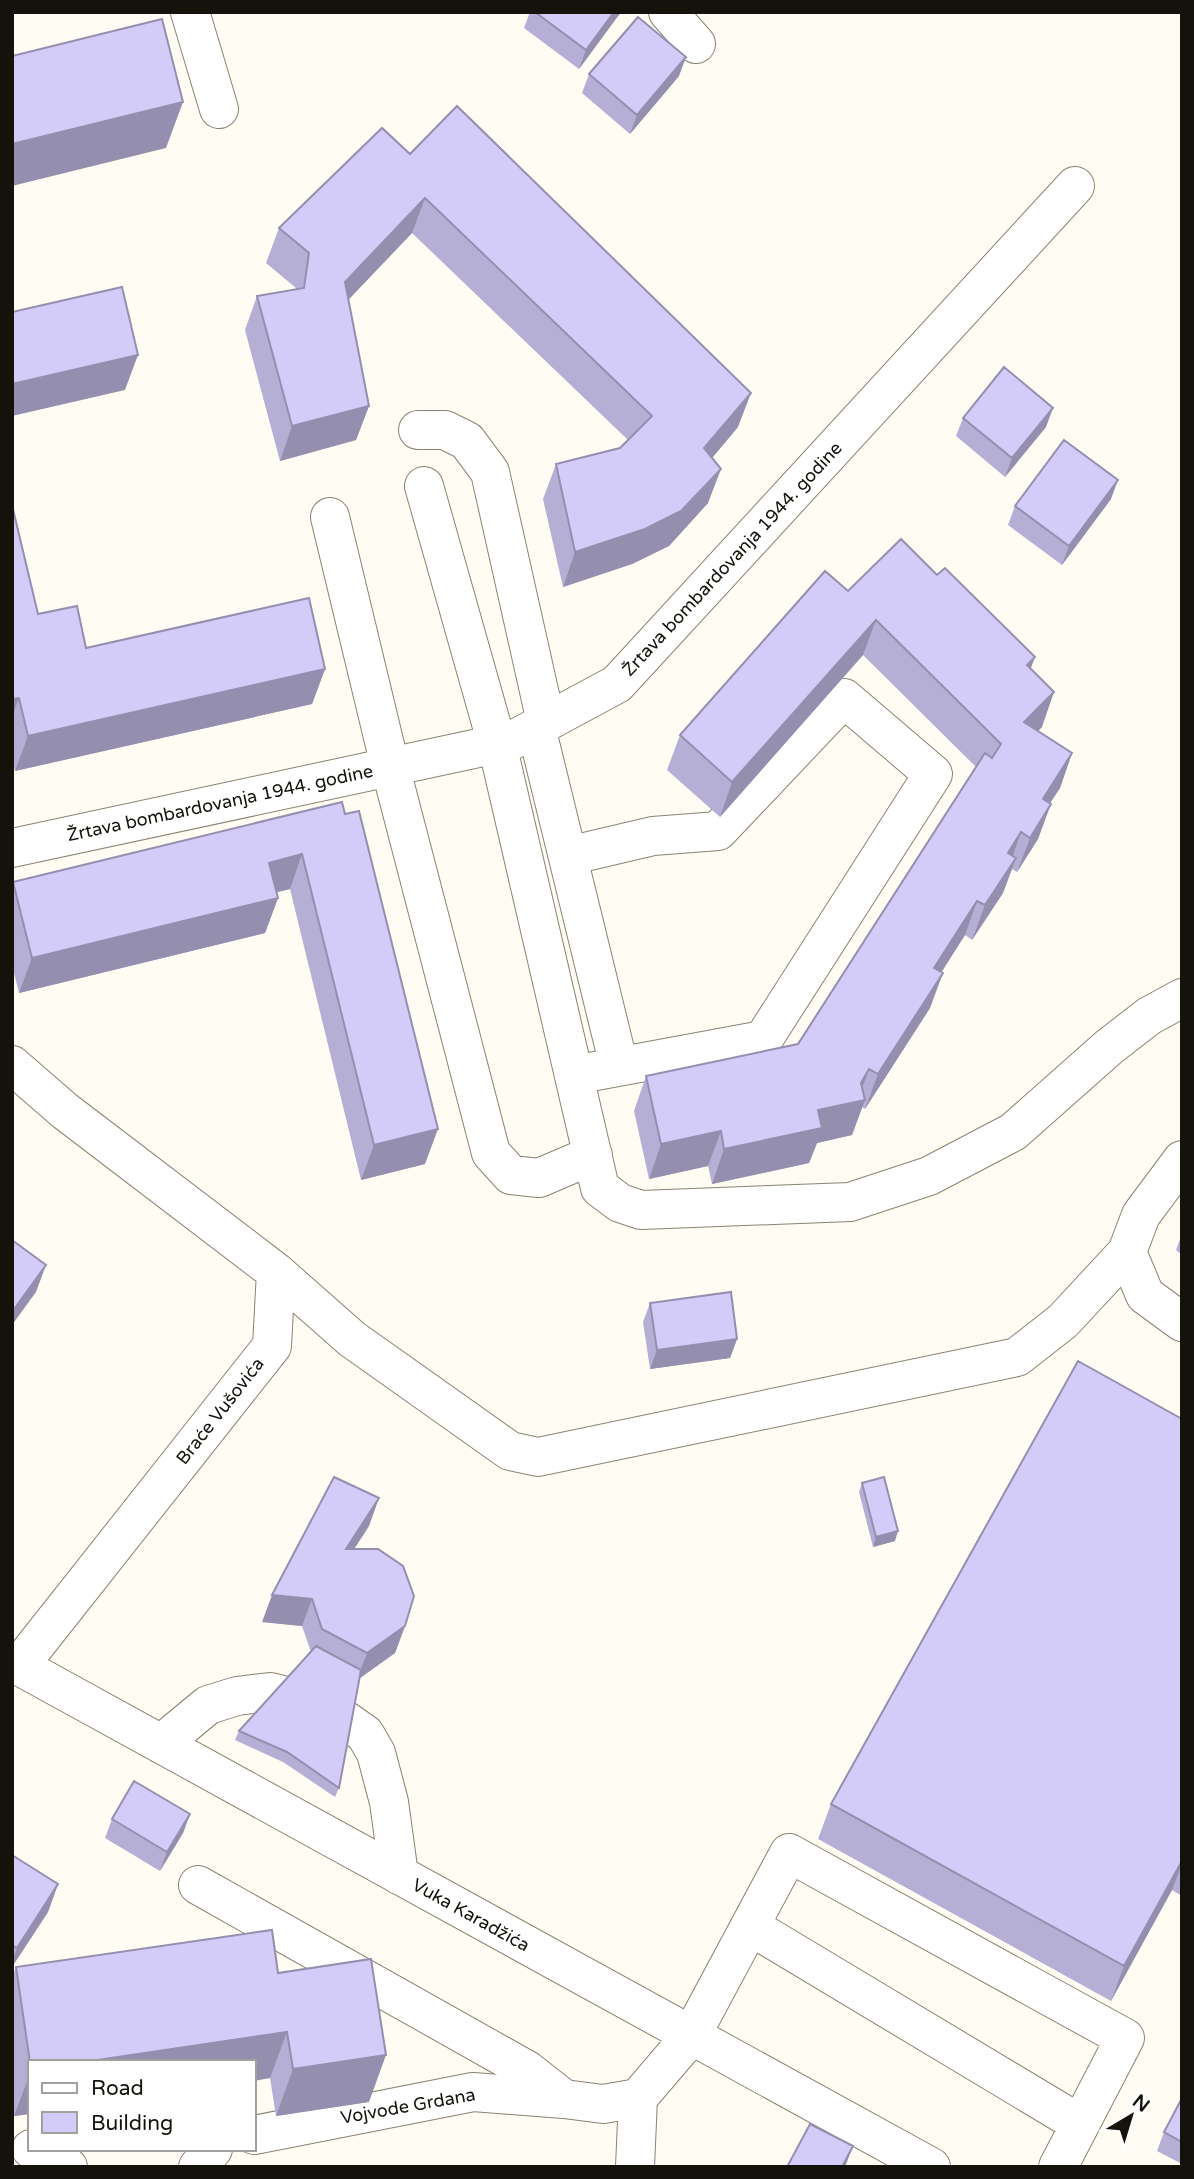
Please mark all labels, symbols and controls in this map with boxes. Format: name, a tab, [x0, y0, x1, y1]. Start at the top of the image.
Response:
street label: Žrtava bombardovanja 1944. godine	[617, 437, 847, 681]
street label: Žrtava bombardovanja 1944. godine	[65, 760, 375, 846]
street label: Braće Vušovića	[171, 1353, 269, 1469]
street label: Vuka Karadžića	[408, 1874, 534, 1956]
legend	[28, 2060, 256, 2151]
text: Road	[91, 2076, 144, 2101]
north arrow	[1096, 2081, 1166, 2151]
street label: Vojvode Grdana	[339, 2083, 477, 2129]
text: N	[1128, 2090, 1154, 2117]
text: Building	[91, 2111, 173, 2136]

